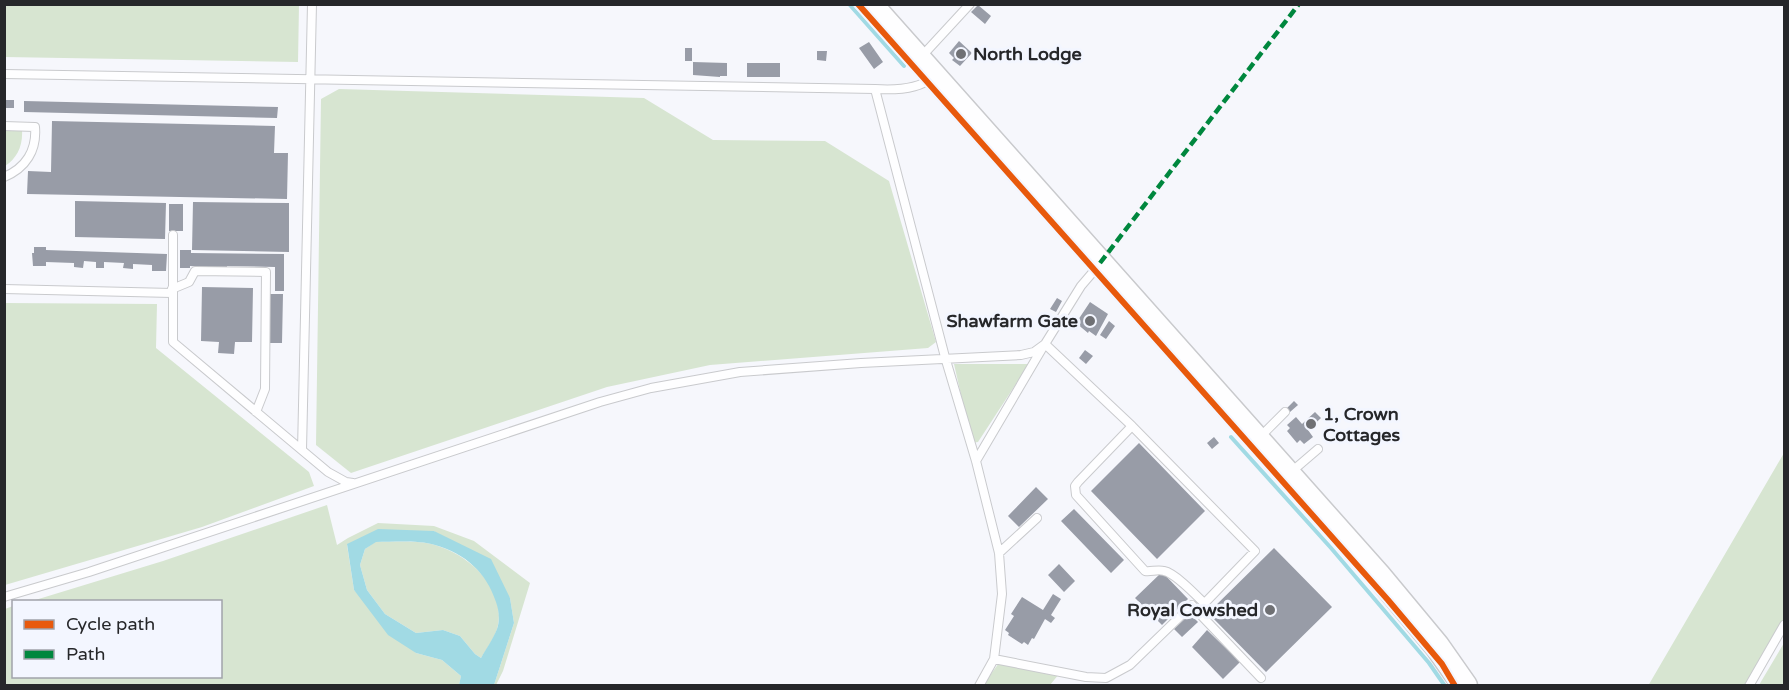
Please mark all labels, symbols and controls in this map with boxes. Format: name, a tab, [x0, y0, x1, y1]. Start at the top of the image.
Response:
place label: North Lodge	[973, 43, 1082, 65]
marker: North Lodge	[954, 47, 968, 61]
place label: Shawfarm Gate	[947, 310, 1078, 332]
marker: Shawfarm Gate	[1083, 314, 1097, 328]
place label: 1, Crown Cottages	[1323, 403, 1401, 446]
marker: 1, Crown Cottages	[1304, 417, 1318, 431]
place label: Royal Cowshed	[1127, 599, 1258, 621]
legend	[12, 600, 222, 678]
marker: Royal Cowshed	[1263, 603, 1277, 617]
text: Cycle path	[66, 613, 155, 635]
text: Path	[66, 643, 105, 665]

